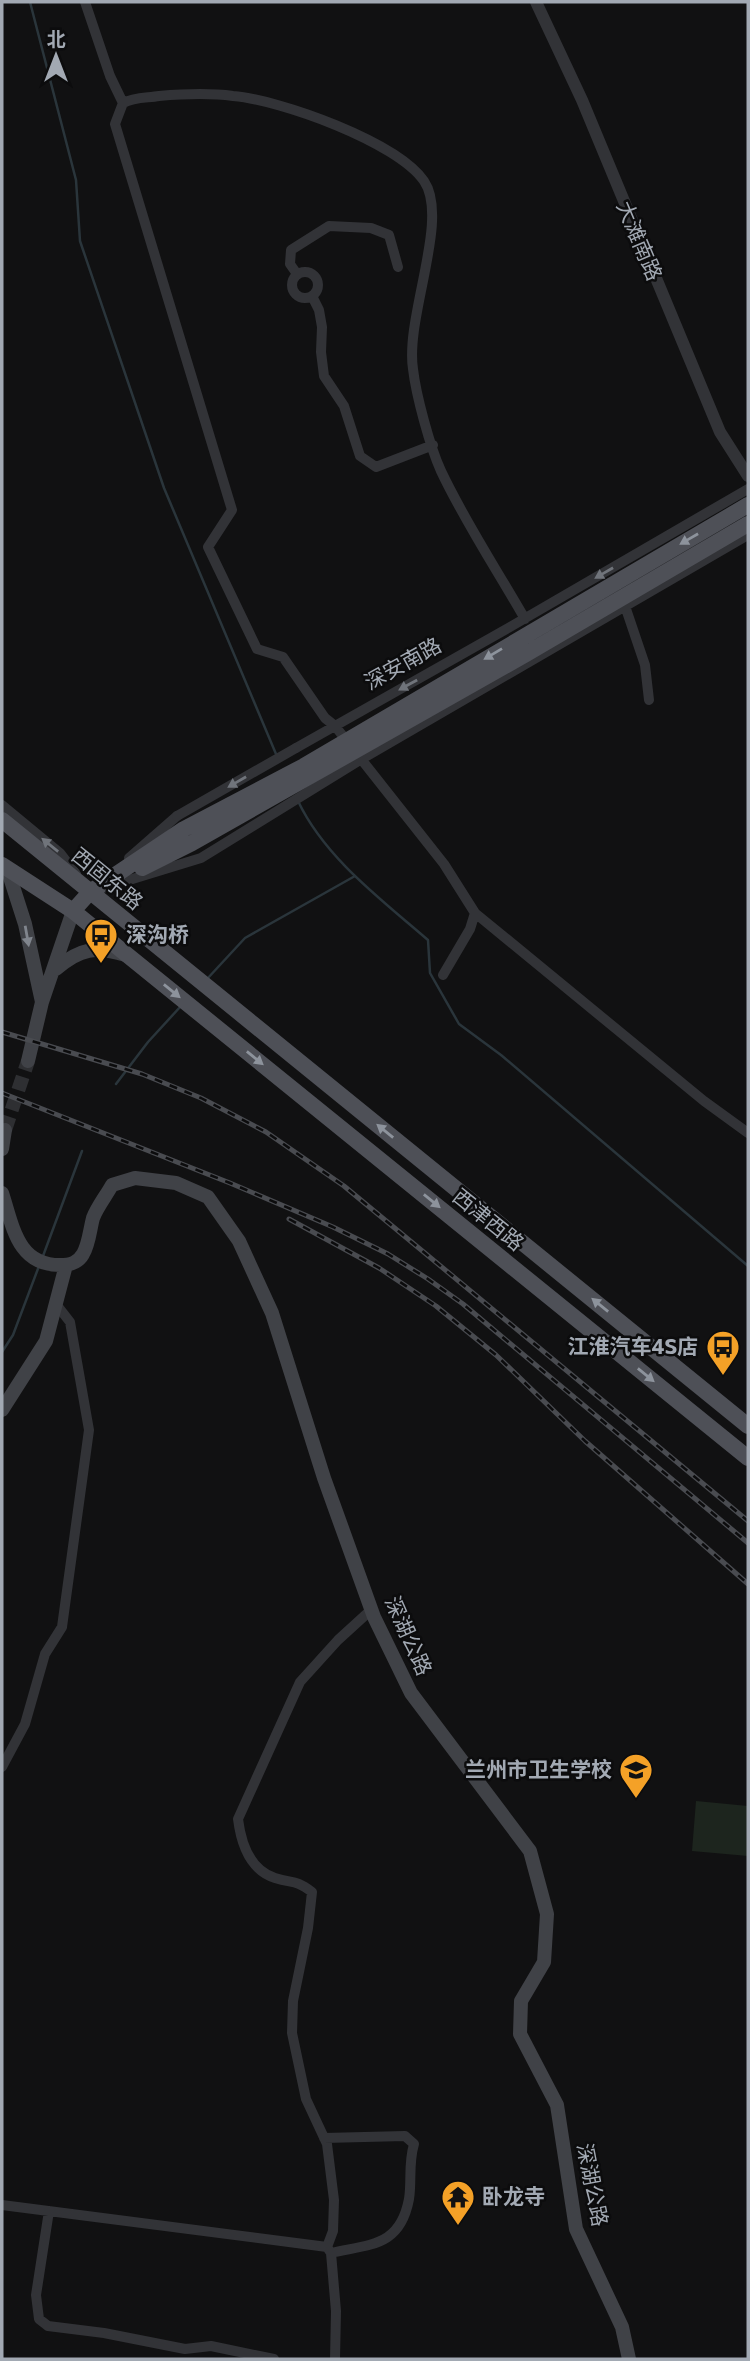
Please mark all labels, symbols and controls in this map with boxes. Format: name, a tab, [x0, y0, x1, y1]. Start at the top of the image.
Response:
north arrow	[21, 21, 91, 91]
text: 北	[46, 27, 66, 50]
street label: 大滩南路	[612, 197, 668, 284]
one-way arrow	[680, 533, 699, 545]
one-way arrow	[595, 567, 614, 579]
street label: 深安南路	[359, 631, 445, 694]
one-way arrow	[483, 648, 502, 660]
one-way arrow	[399, 679, 418, 691]
one-way arrow	[227, 776, 246, 788]
one-way arrow	[41, 837, 59, 852]
street label: 西固东路	[67, 842, 148, 914]
bus stop icon: 深沟桥	[82, 916, 120, 965]
place label: 深沟桥	[126, 921, 189, 946]
one-way arrow	[22, 925, 33, 947]
one-way arrow	[163, 984, 181, 999]
one-way arrow	[246, 1050, 263, 1065]
one-way arrow	[377, 1124, 395, 1139]
street label: 西津西路	[448, 1183, 529, 1255]
one-way arrow	[423, 1193, 440, 1208]
one-way arrow	[592, 1298, 610, 1313]
bus stop icon: 江淮汽车4S店	[704, 1328, 742, 1377]
place label: 江淮汽车4S店	[568, 1333, 698, 1358]
one-way arrow	[638, 1367, 655, 1382]
street label: 深湖公路	[381, 1592, 438, 1679]
school or university icon: 兰州市卫生学校	[617, 1751, 655, 1800]
place label: 兰州市卫生学校	[465, 1756, 612, 1781]
street label: 深湖公路	[573, 2141, 614, 2228]
temple icon: 卧龙寺	[439, 2178, 477, 2227]
place label: 卧龙寺	[482, 2183, 545, 2208]

